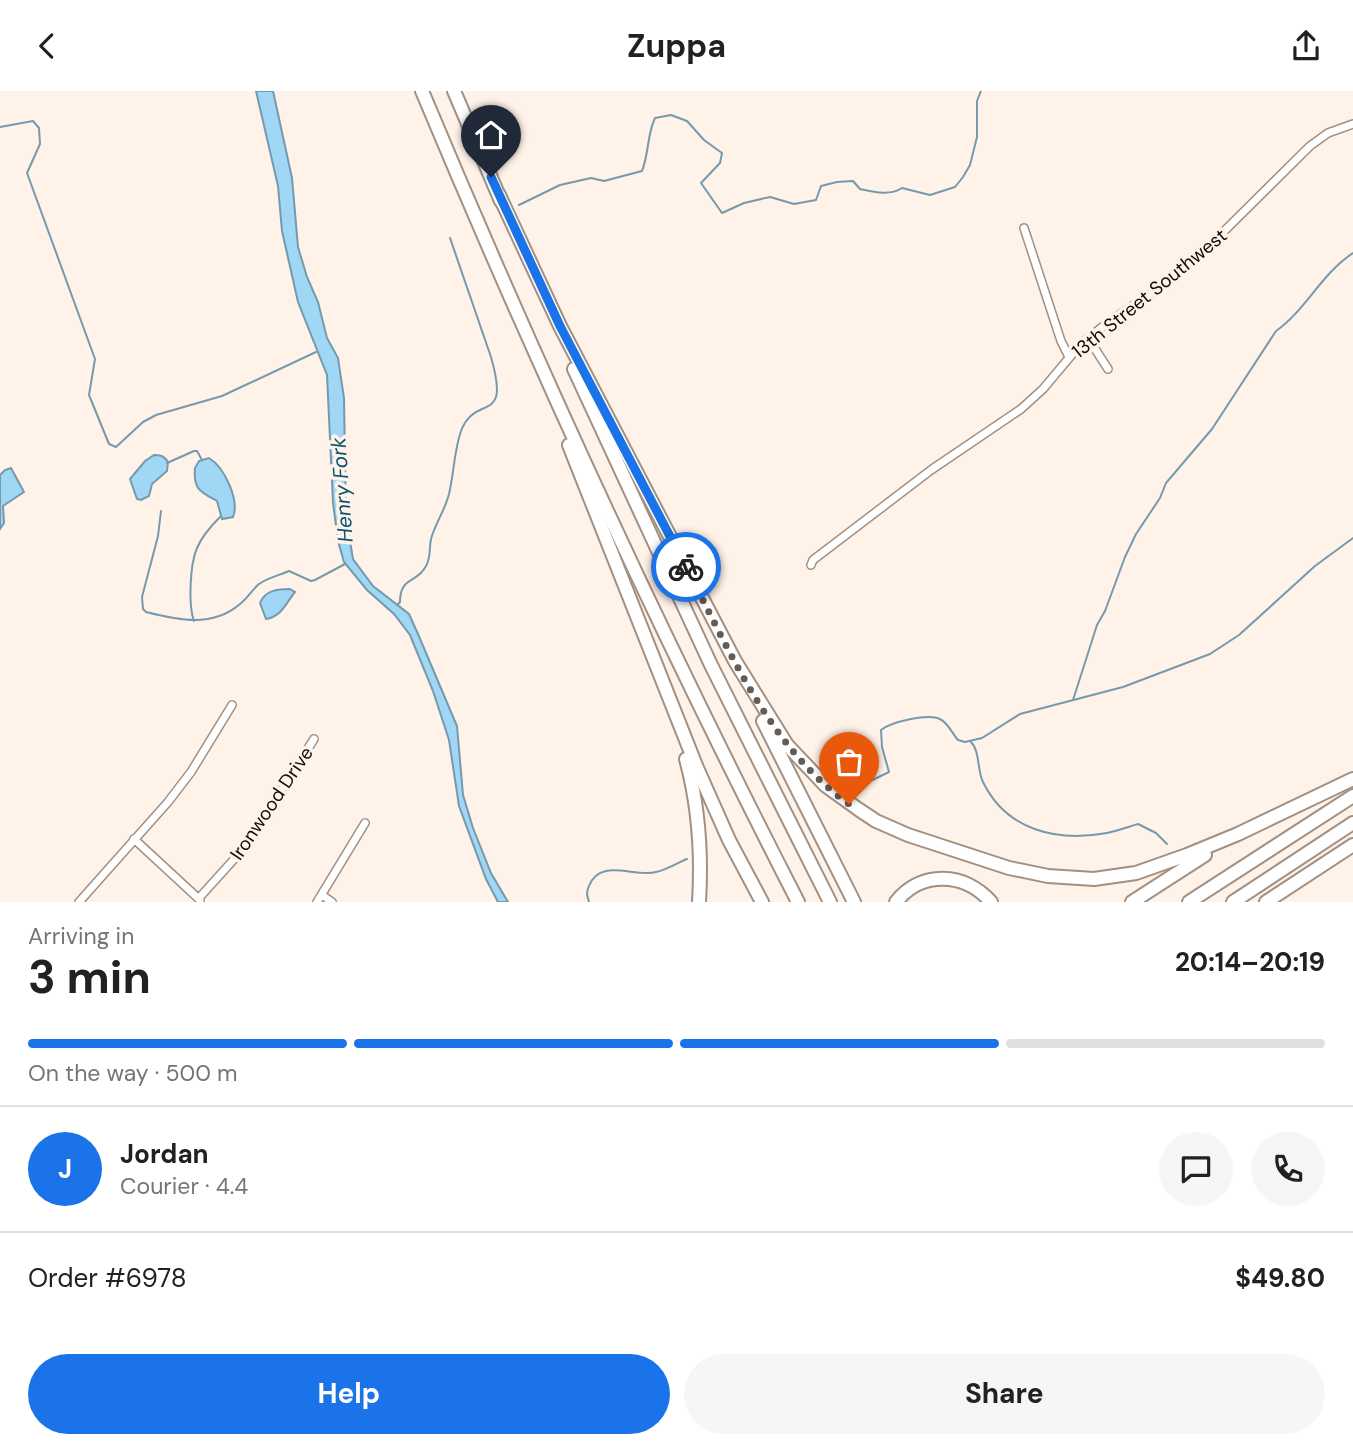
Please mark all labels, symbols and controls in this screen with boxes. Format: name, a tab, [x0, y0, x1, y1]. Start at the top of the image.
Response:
text: Zuppa	[627, 25, 726, 67]
icon: back	[28, 27, 66, 65]
icon: share	[1287, 27, 1325, 65]
pin	[461, 105, 521, 177]
icon: home	[472, 116, 510, 154]
street label: 13th Street Southwest	[1067, 223, 1232, 364]
water label: Henry Fork	[324, 436, 360, 544]
courier	[651, 532, 721, 602]
icon: bike	[667, 548, 705, 586]
pin	[819, 732, 879, 804]
street label: Ironwood Drive	[224, 742, 319, 865]
icon: bag	[830, 743, 868, 781]
text: Arriving in	[28, 921, 134, 951]
text: 20:14–20:19	[1175, 945, 1325, 979]
text: 3 min	[28, 947, 151, 1007]
text: On the way · 500 m	[28, 1058, 238, 1088]
button: chat	[1159, 1132, 1233, 1206]
button: phone	[1251, 1132, 1325, 1206]
text: Jordan	[120, 1137, 209, 1171]
text: J	[58, 1152, 72, 1186]
text: Courier · 4.4	[120, 1171, 248, 1201]
text: Order #6978	[28, 1261, 186, 1295]
text: $49.80	[1235, 1261, 1325, 1295]
button: Help	[28, 1354, 670, 1434]
button: Share	[684, 1354, 1325, 1434]

